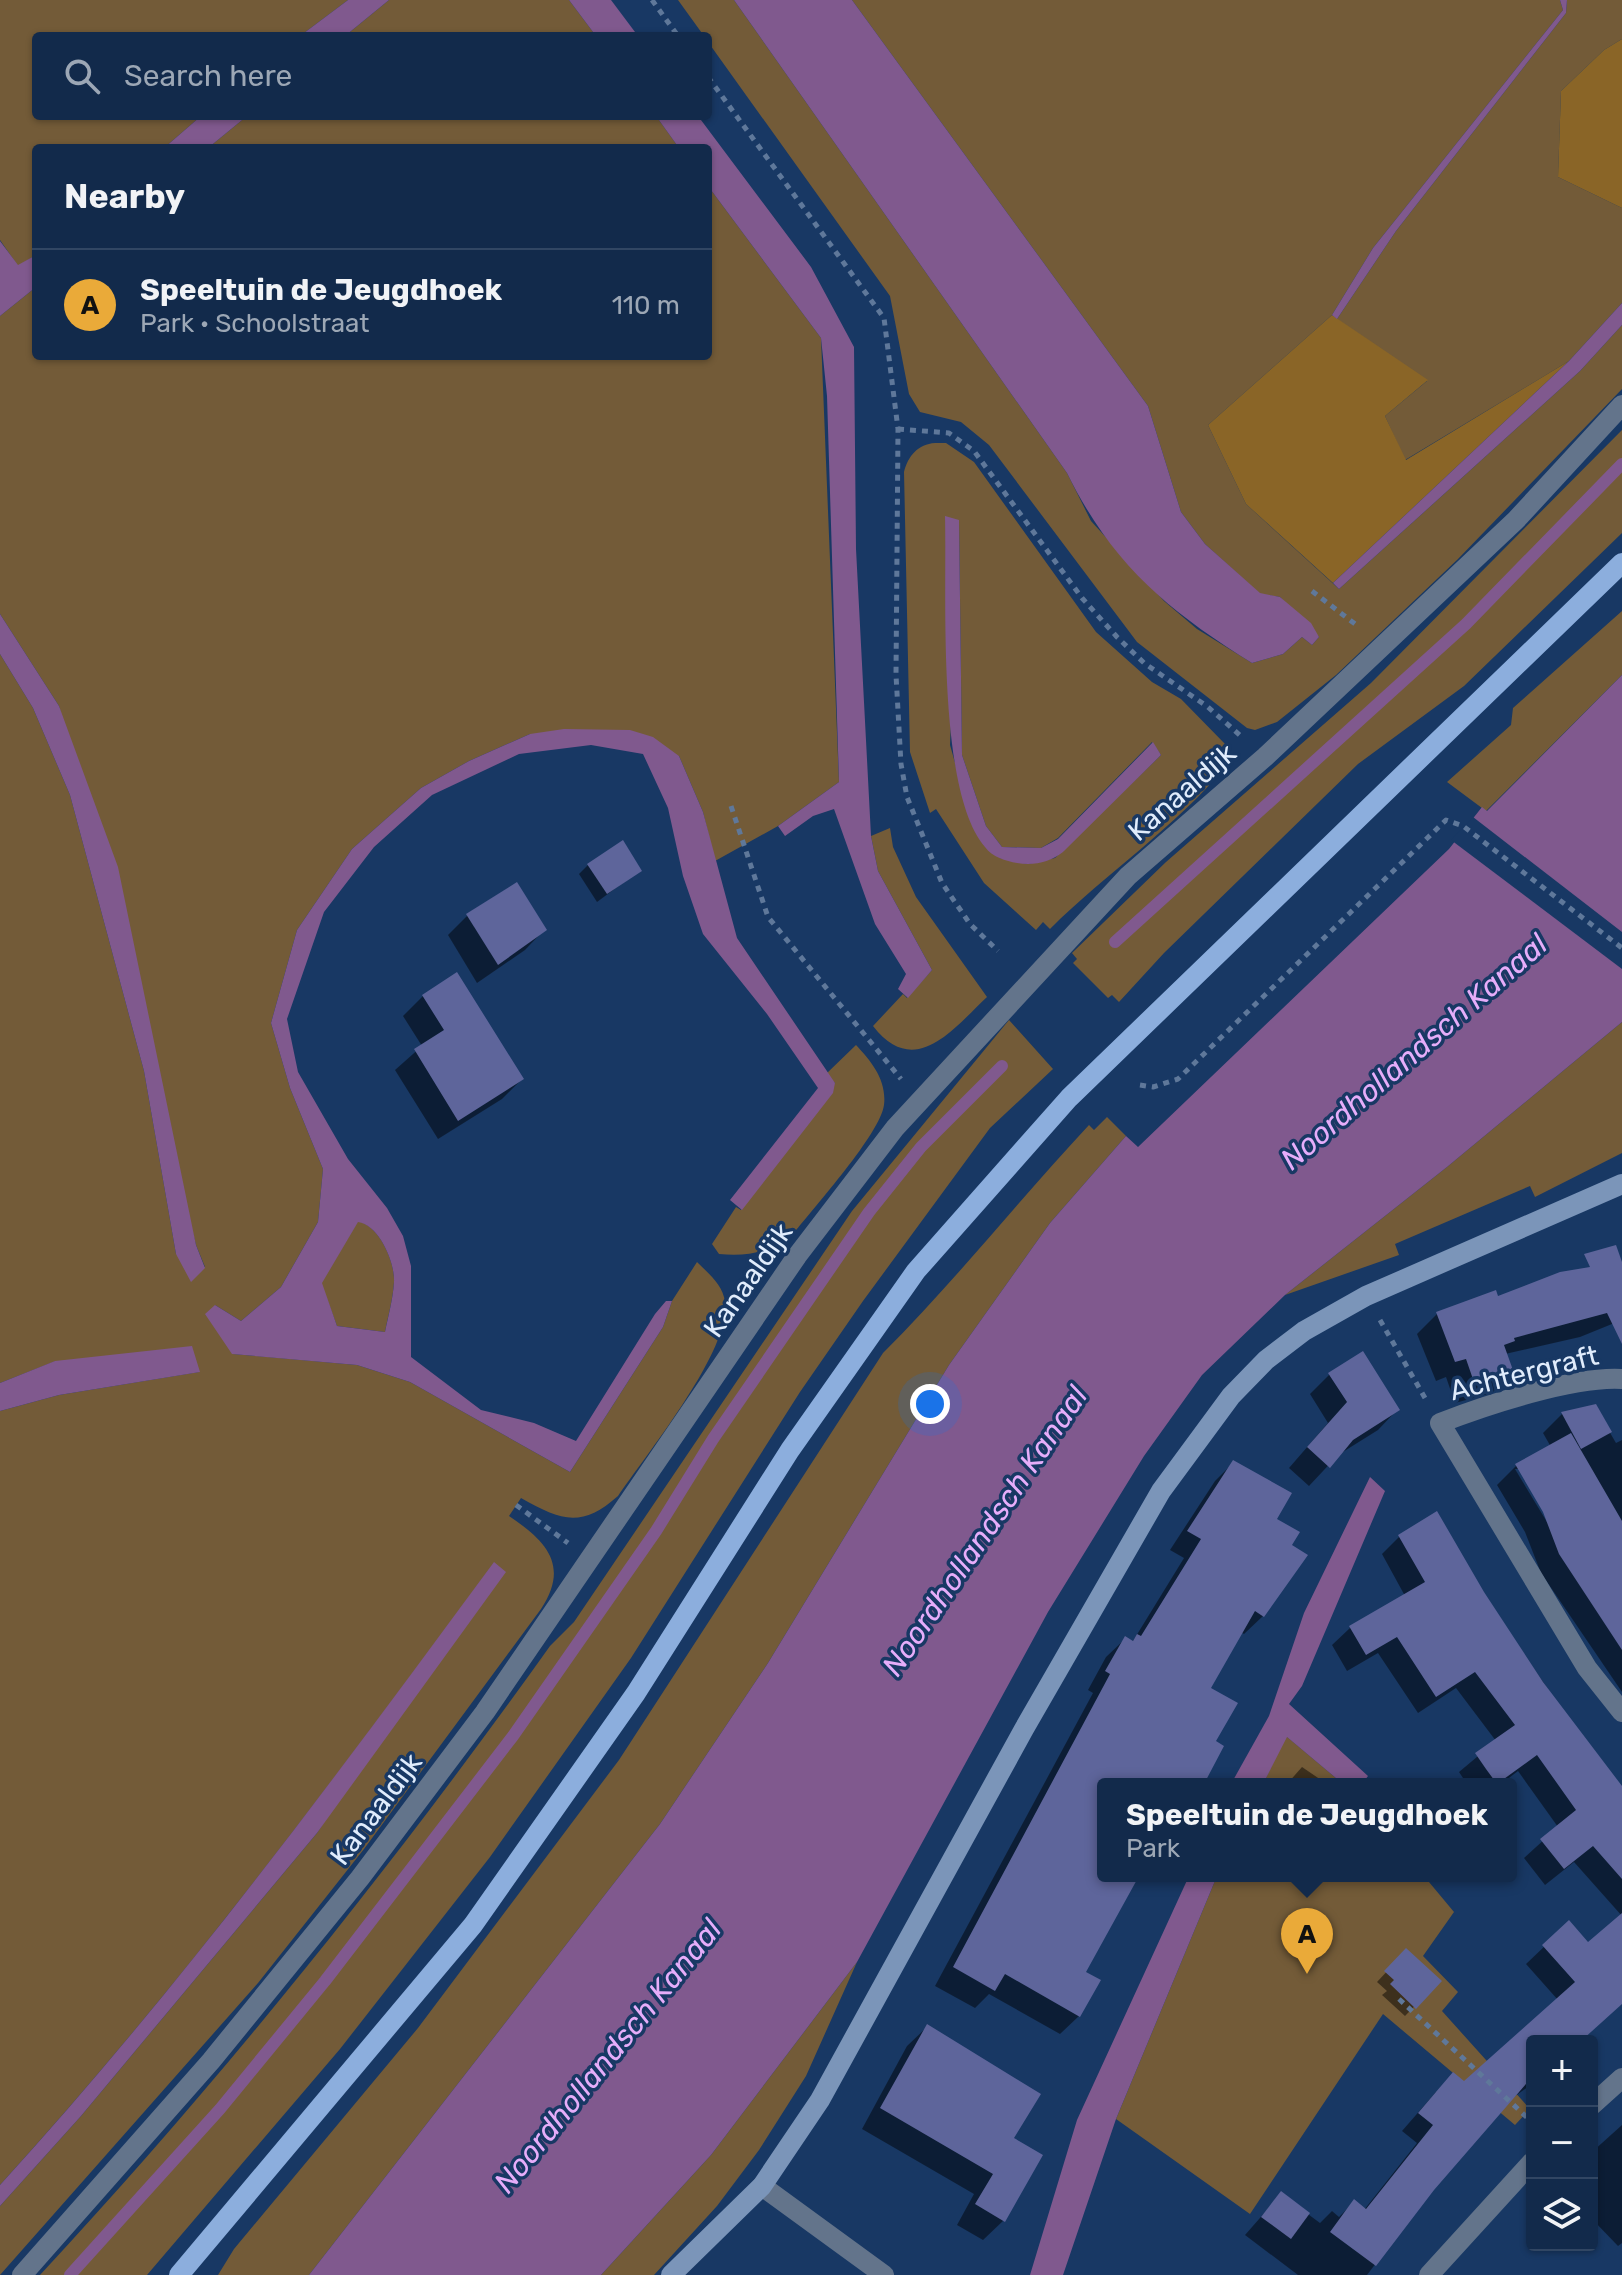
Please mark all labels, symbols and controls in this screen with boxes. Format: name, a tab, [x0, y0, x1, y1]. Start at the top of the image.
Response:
search box	[32, 32, 712, 120]
icon: search	[60, 54, 104, 98]
text: Search here	[124, 58, 292, 94]
text: Nearby	[64, 176, 185, 217]
text: Speeltuin de Jeugdhoek	[140, 272, 502, 308]
text: A	[81, 290, 99, 321]
text: 110 m	[612, 290, 680, 321]
text: Park · Schoolstraat	[140, 308, 370, 339]
street label: Kanaaldijk	[1121, 736, 1243, 848]
water label: Noordhollandsch Kanaal	[1273, 926, 1555, 1178]
street label: Kanaaldijk	[697, 1216, 800, 1343]
street label: Achtergraft	[1446, 1339, 1602, 1407]
water label: Noordhollandsch Kanaal	[875, 1379, 1096, 1683]
your location	[910, 1384, 950, 1424]
street label: Kanaaldijk	[323, 1746, 429, 1872]
popup	[1097, 1778, 1517, 1882]
text: Speeltuin de Jeugdhoek	[1126, 1797, 1488, 1833]
text: Park	[1126, 1833, 1180, 1864]
pin: A	[1281, 1908, 1333, 1974]
water label: Noordhollandsch Kanaal	[487, 1911, 730, 2200]
map controls	[1526, 2035, 1598, 2251]
button: +	[1526, 2035, 1598, 2107]
button: −	[1526, 2107, 1598, 2179]
button: layers	[1526, 2179, 1598, 2251]

